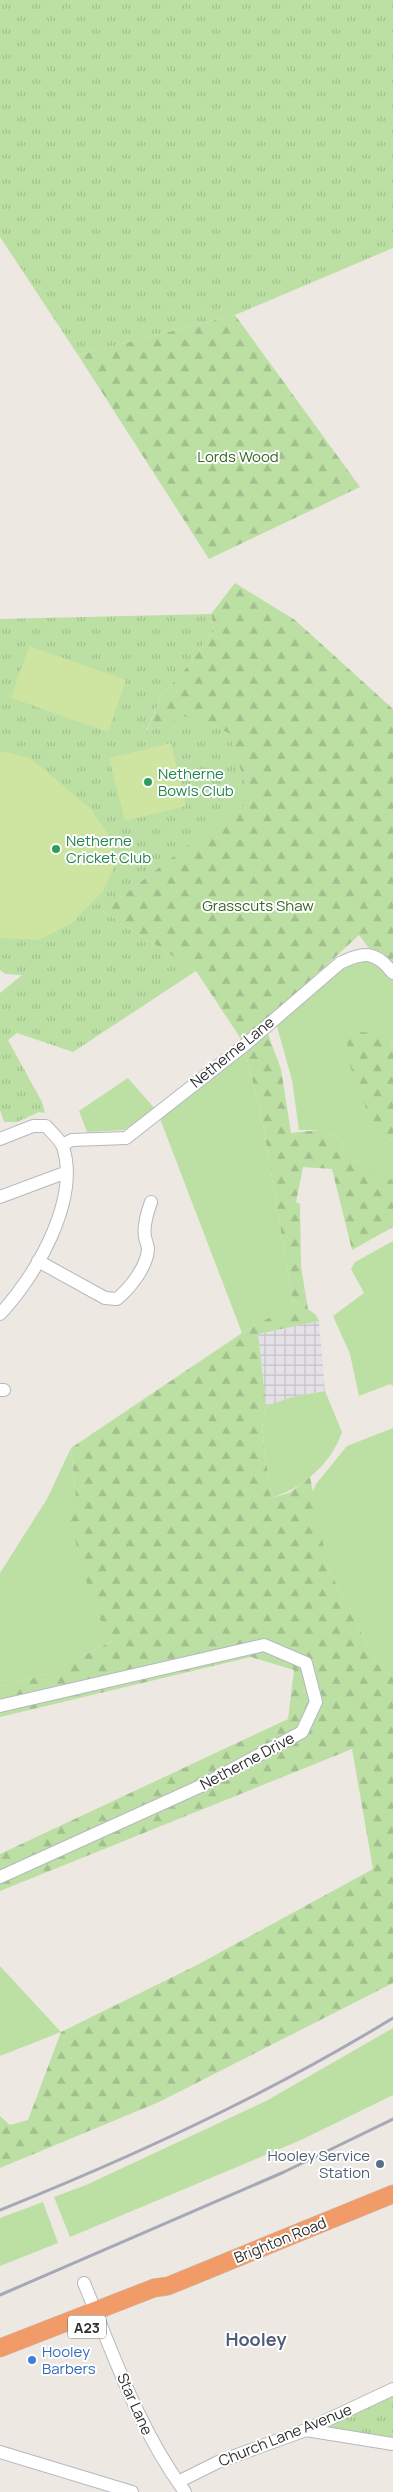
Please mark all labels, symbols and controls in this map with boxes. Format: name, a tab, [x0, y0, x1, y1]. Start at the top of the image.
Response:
park label: Lords Wood	[197, 446, 279, 467]
place label: Netherne Bowls Club	[158, 763, 234, 801]
marker: Netherne Bowls Club	[142, 776, 154, 788]
place label: Netherne Cricket Club	[66, 830, 151, 868]
marker: Netherne Cricket Club	[50, 843, 62, 855]
park label: Grasscuts Shaw	[202, 895, 314, 916]
street label: Netherne Lane	[186, 1011, 279, 1092]
street label: Netherne Drive	[196, 1727, 298, 1795]
place label: Hooley Service Station	[268, 2145, 370, 2183]
marker: Hooley Service Station	[374, 2158, 386, 2170]
street label: Brighton Road	[231, 2212, 329, 2268]
road number: A23	[68, 2316, 106, 2338]
district label: Hooley	[225, 2327, 287, 2351]
place label: Hooley Barbers	[42, 2341, 96, 2379]
marker: Hooley Barbers	[26, 2354, 38, 2366]
street label: Star Lane	[112, 2370, 158, 2438]
street label: Church Lane Avenue	[215, 2399, 355, 2471]

